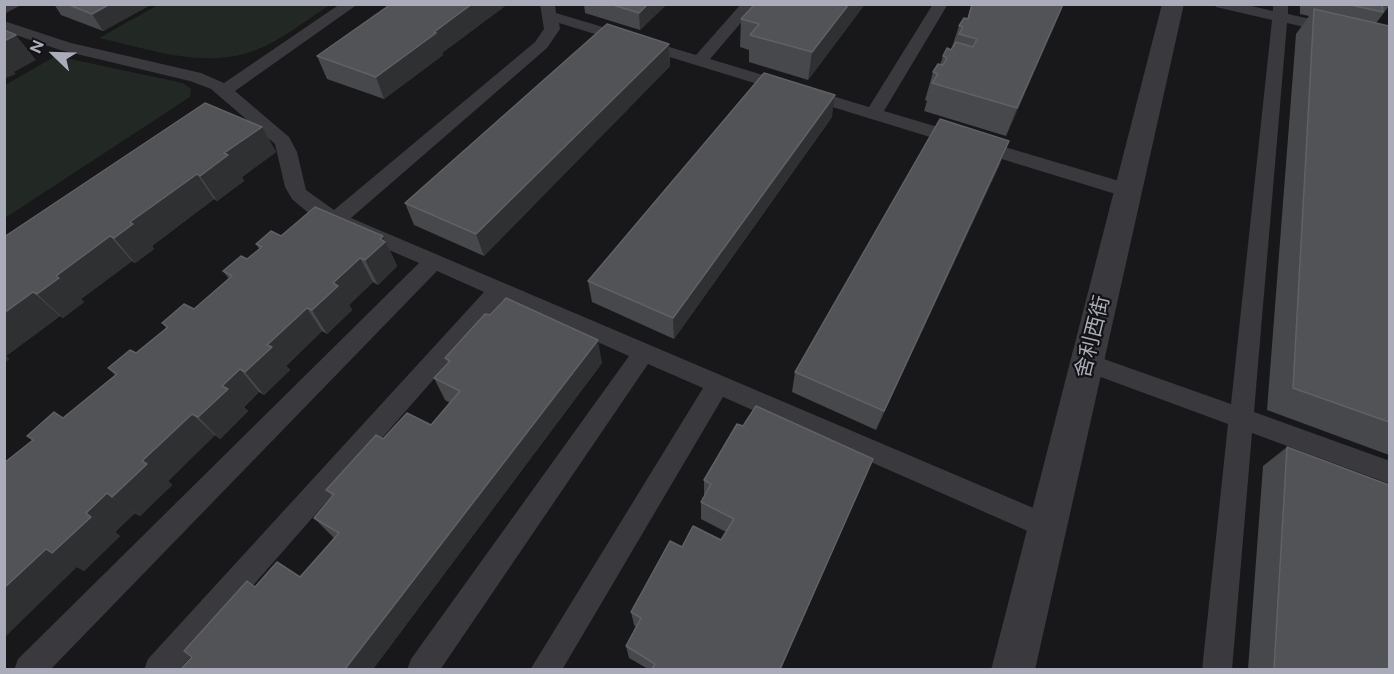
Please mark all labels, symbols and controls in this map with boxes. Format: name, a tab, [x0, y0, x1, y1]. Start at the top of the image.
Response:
north arrow	[24, 24, 84, 84]
text: N	[26, 37, 48, 56]
street label: 舍利西街	[1071, 293, 1115, 381]

